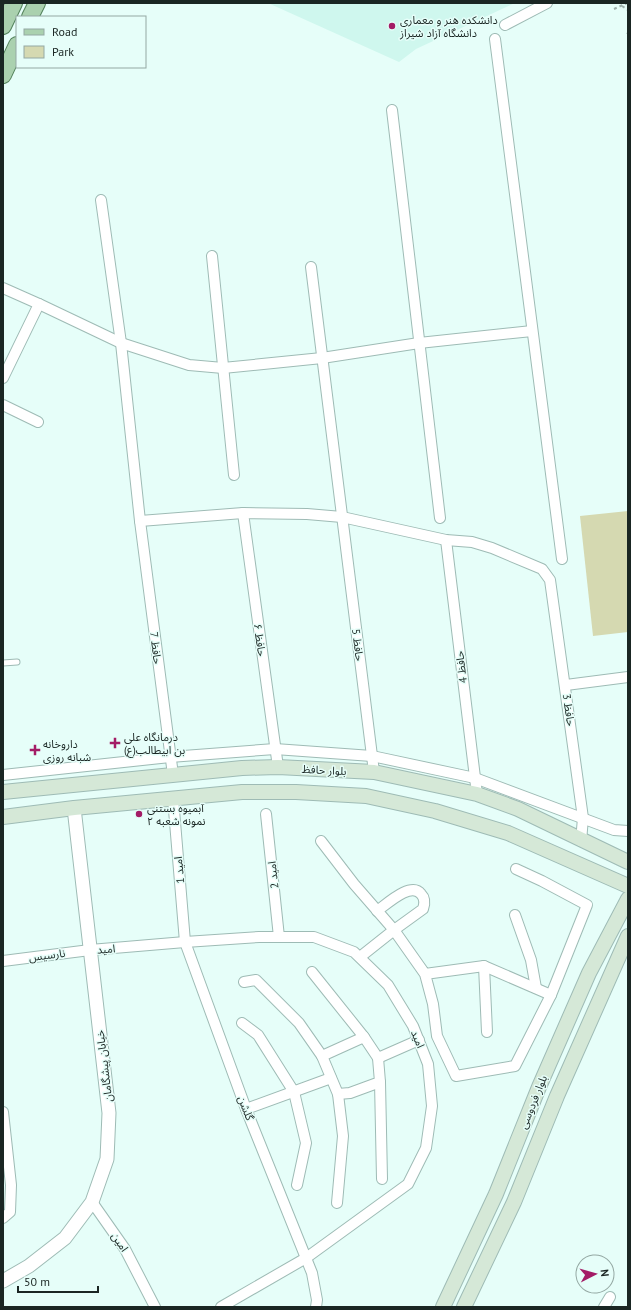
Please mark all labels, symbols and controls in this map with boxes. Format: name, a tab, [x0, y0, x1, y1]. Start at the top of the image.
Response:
place label: دانشکده هنر و معماری دانشگاه آزاد شیراز	[399, 13, 498, 40]
legend	[16, 16, 146, 68]
marker: دانشکده هنر و معماری دانشگاه آزاد شیراز	[387, 21, 397, 31]
text: Road	[52, 24, 77, 39]
text: Park	[52, 44, 74, 59]
street label: حافظ ۶	[251, 623, 269, 658]
street label: حافظ 5	[349, 628, 367, 663]
street label: حافظ 7	[147, 631, 165, 666]
street label: حافظ 4	[452, 649, 470, 684]
street label: حافظ 3	[560, 693, 578, 728]
place label: درمانگاه علی بن ابیطالب(ع)	[124, 730, 185, 758]
place label: داروخانه شبانه روزی	[43, 737, 92, 764]
marker: درمانگاه علی بن ابیطالب(ع)	[109, 737, 121, 749]
marker: داروخانه شبانه روزی	[30, 745, 40, 755]
street label: بلوار حافظ	[301, 762, 347, 778]
place label: آبمیوه بستنی نمونه شعبه ۲	[147, 801, 205, 828]
marker: آبمیوه بستنی نمونه شعبه ۲	[134, 809, 144, 819]
street label: امید 1	[171, 856, 187, 884]
street label: امید 2	[265, 861, 281, 889]
street label: امید	[96, 941, 116, 957]
street label: نارسیس	[28, 946, 66, 964]
street label: امید	[408, 1028, 428, 1050]
street label: خیابان پیشگامان	[93, 1029, 116, 1103]
street label: بلوار فردوسی	[516, 1073, 550, 1131]
street label: گلشن	[235, 1094, 257, 1123]
street label: امین	[108, 1230, 132, 1254]
north arrow	[575, 1254, 615, 1294]
scale bar	[18, 1268, 98, 1294]
text: N	[598, 1269, 612, 1277]
text: 50 m	[24, 1274, 50, 1289]

